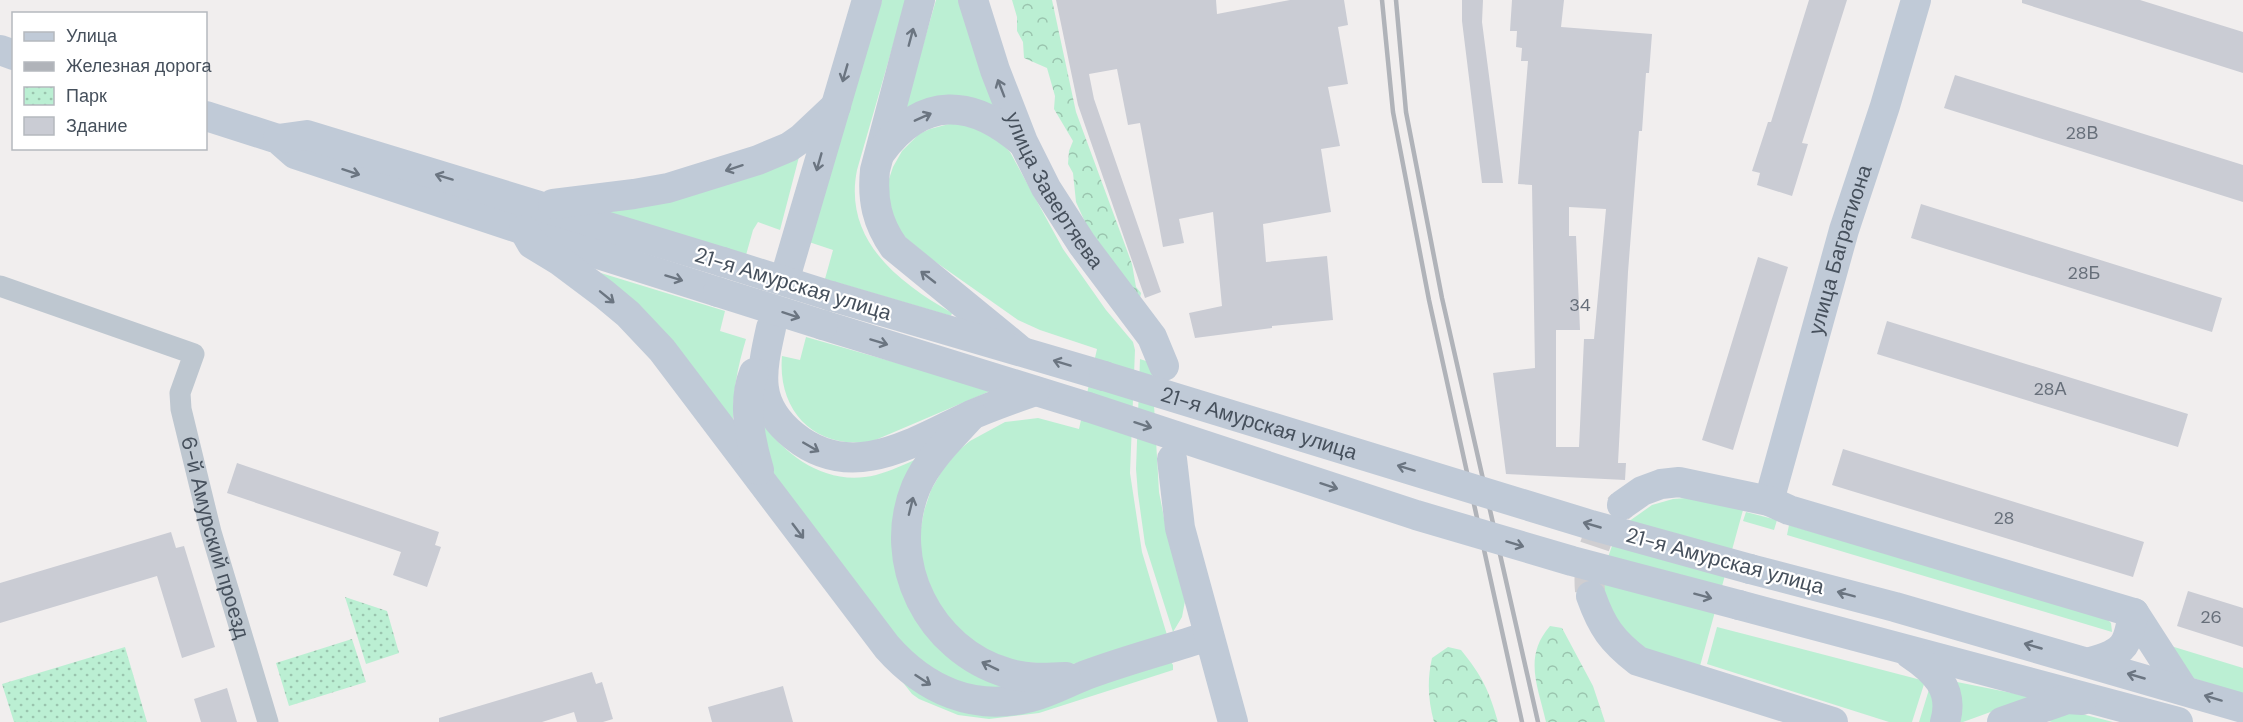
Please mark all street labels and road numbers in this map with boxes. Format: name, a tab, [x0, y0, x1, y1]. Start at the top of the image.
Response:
street label: улица Завертяева	[999, 108, 1110, 275]
street label: улица Багратиона	[1802, 161, 1879, 338]
street label: 21-я Амурская улица	[691, 241, 895, 327]
street label: 21-я Амурская улица	[1157, 380, 1361, 467]
street label: 6-й Амурский проезд	[174, 433, 256, 642]
street label: 21-я Амурская улица	[1623, 521, 1828, 601]

